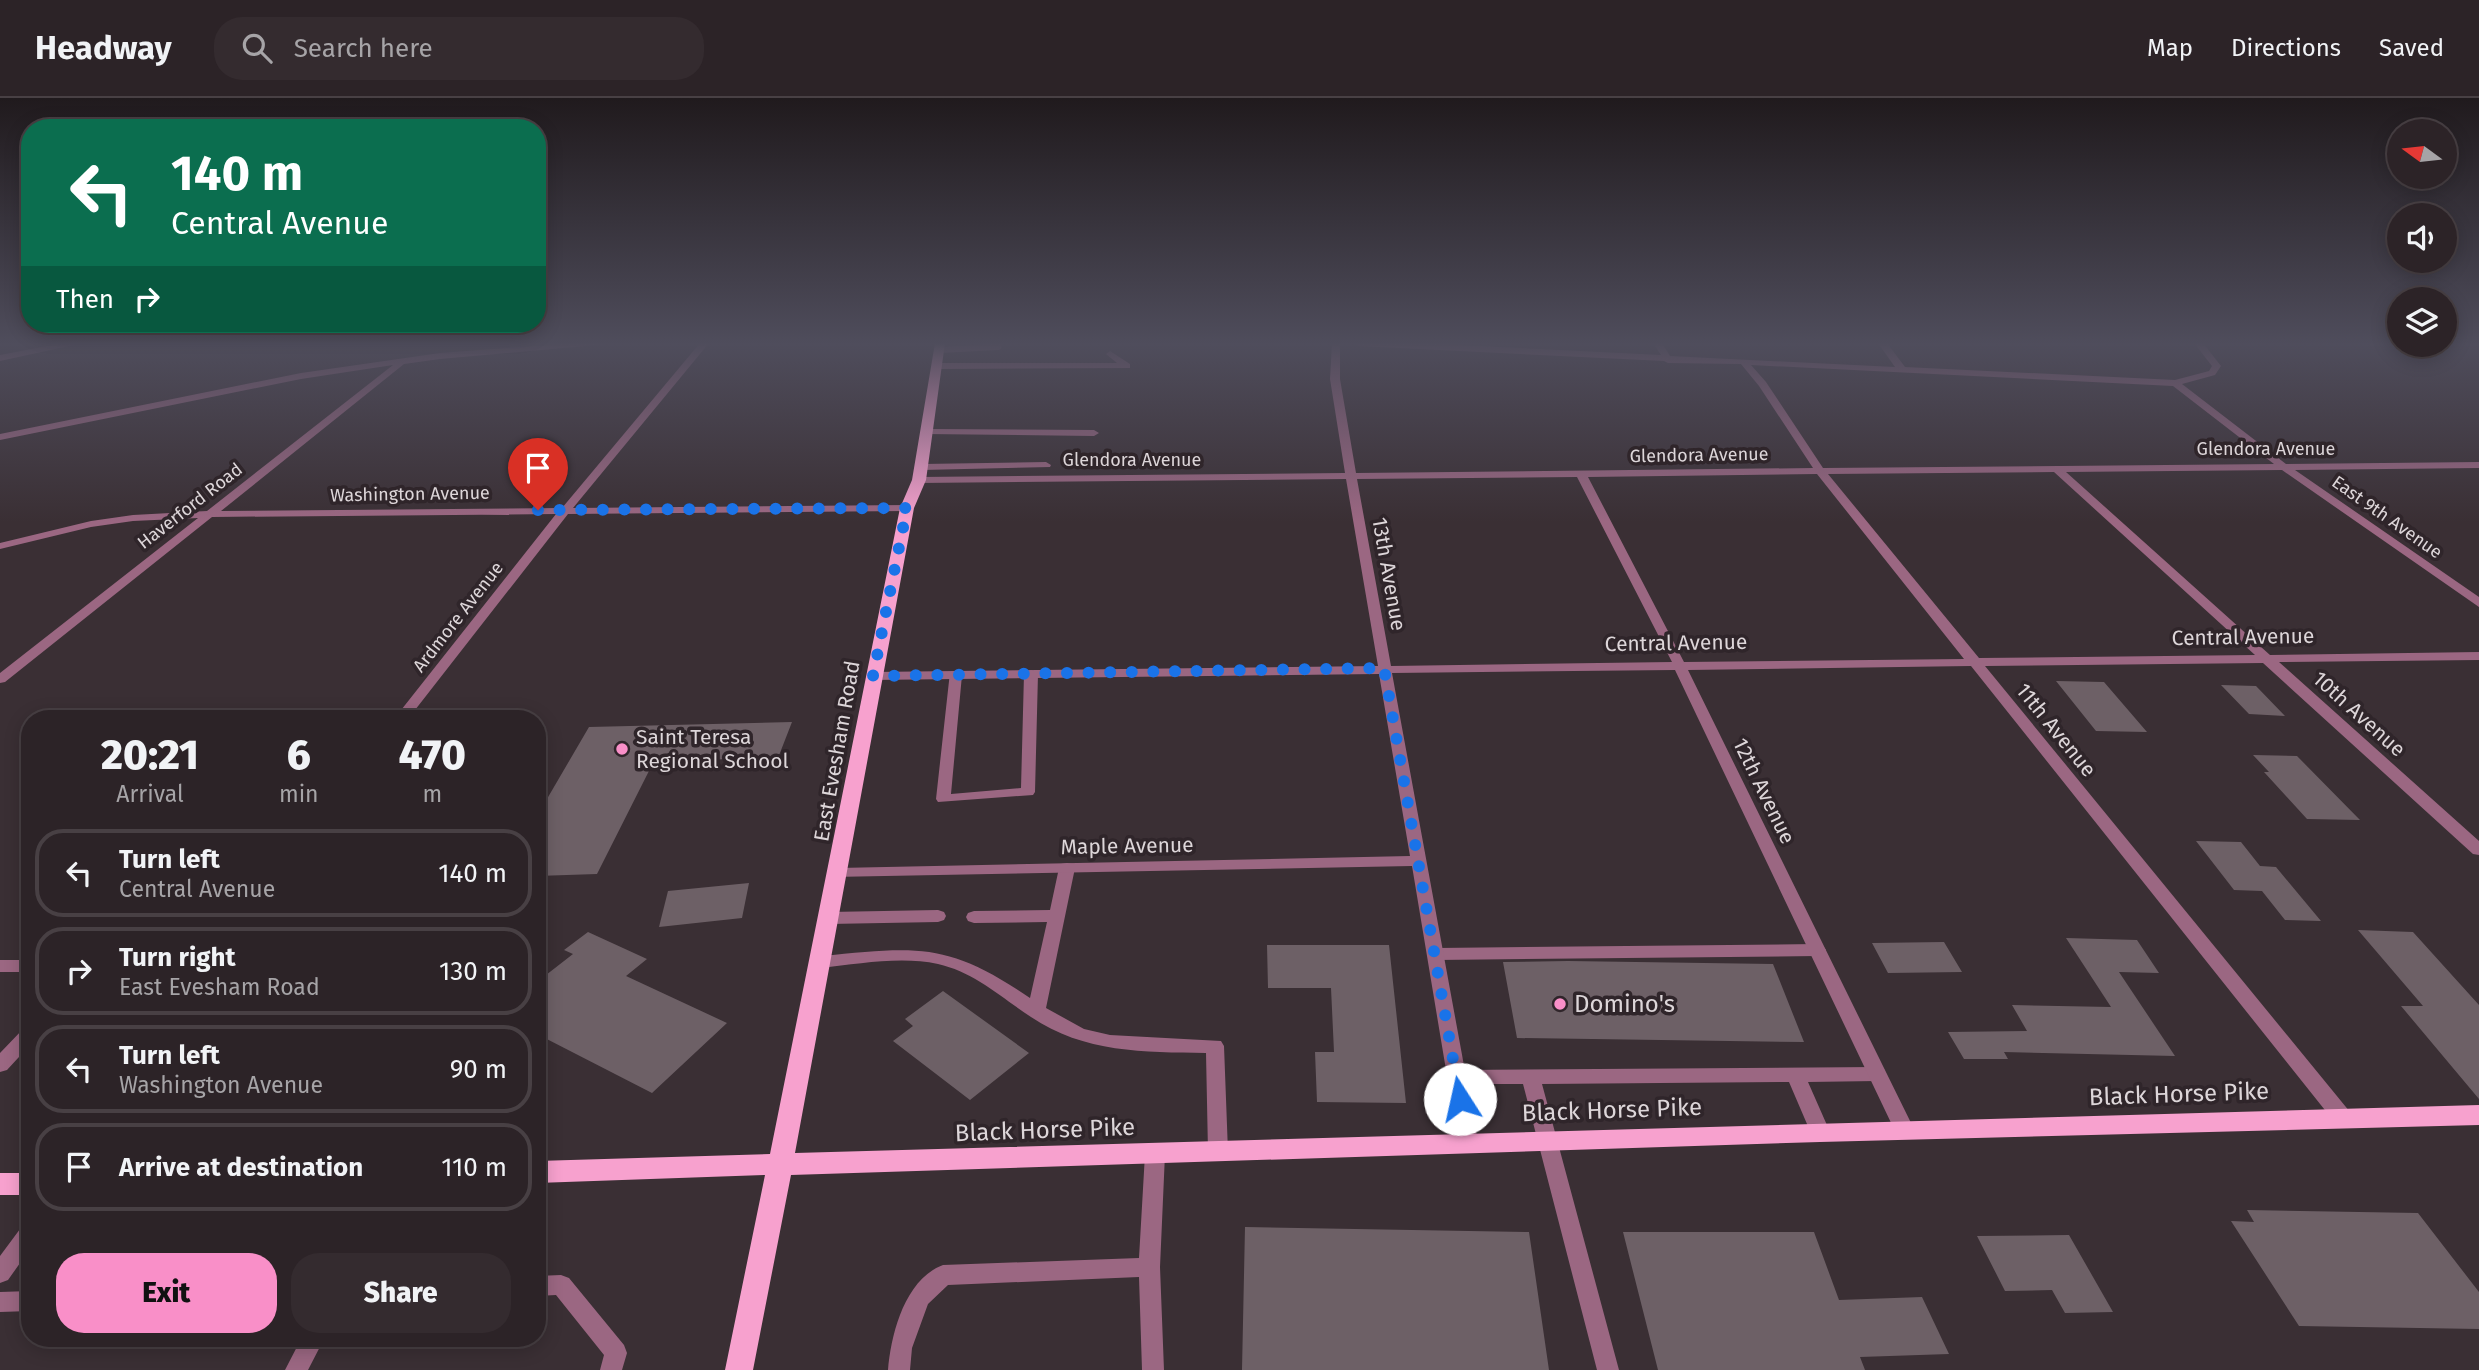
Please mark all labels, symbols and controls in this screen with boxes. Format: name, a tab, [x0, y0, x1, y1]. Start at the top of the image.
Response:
search box	[214, 17, 704, 80]
text: Headway	[35, 28, 172, 68]
icon: search	[238, 29, 276, 67]
text: Search here	[294, 33, 433, 64]
text: Map	[2147, 34, 2193, 62]
text: Directions	[2231, 34, 2341, 62]
text: Saved	[2379, 34, 2444, 62]
north arrow	[2387, 119, 2457, 189]
map controls	[2387, 119, 2457, 357]
text: 140 m	[171, 144, 303, 203]
icon: left	[56, 147, 147, 238]
button: sound	[2387, 203, 2457, 273]
text: Central Avenue	[171, 204, 388, 242]
icon: right	[128, 280, 166, 318]
text: Then	[56, 284, 114, 315]
button: layers	[2387, 287, 2457, 357]
pin	[508, 438, 568, 510]
street label: Glendora Avenue	[2197, 438, 2335, 460]
street label: Glendora Avenue	[1629, 443, 1769, 467]
icon: arrive	[519, 449, 557, 487]
street label: Glendora Avenue	[1063, 449, 1201, 471]
street label: Haverford Road	[133, 458, 247, 554]
street label: East 9th Avenue	[2328, 471, 2446, 563]
street label: Washington Avenue	[330, 482, 490, 506]
street label: 13th Avenue	[1366, 515, 1412, 633]
street label: Ardmore Avenue	[408, 557, 508, 677]
street label: Central Avenue	[2171, 623, 2315, 651]
street label: Central Avenue	[1604, 629, 1748, 657]
street label: East Evesham Road	[808, 659, 866, 843]
street label: 10th Avenue	[2307, 666, 2411, 762]
street label: 11th Avenue	[2010, 678, 2102, 782]
place label: Saint Teresa Regional School	[636, 724, 789, 774]
text: 20:21	[101, 730, 199, 780]
text: 6	[287, 730, 311, 780]
text: 470	[399, 730, 466, 780]
street label: 12th Avenue	[1727, 734, 1801, 848]
marker: Saint Teresa Regional School	[614, 741, 630, 757]
text: Arrival	[116, 780, 184, 808]
text: min	[279, 780, 319, 808]
text: m	[422, 780, 442, 808]
street label: Maple Avenue	[1060, 832, 1194, 860]
text: Turn left	[119, 844, 220, 875]
icon: left	[60, 854, 98, 892]
text: 140 m	[438, 858, 507, 889]
text: Central Avenue	[119, 875, 275, 903]
text: Turn right	[119, 942, 236, 973]
icon: right	[60, 952, 98, 990]
text: 130 m	[439, 956, 507, 987]
text: East Evesham Road	[119, 973, 320, 1001]
place label: Domino's	[1574, 990, 1675, 1018]
marker: Domino's	[1552, 996, 1568, 1012]
text: Turn left	[119, 1040, 220, 1071]
icon: left	[60, 1050, 98, 1088]
text: 90 m	[450, 1054, 507, 1085]
position arrow	[1423, 1062, 1497, 1136]
text: Washington Avenue	[119, 1071, 323, 1099]
street label: Black Horse Pike	[2088, 1077, 2270, 1111]
street label: Black Horse Pike	[1521, 1093, 1703, 1127]
street label: Black Horse Pike	[954, 1113, 1136, 1147]
icon: arrive	[60, 1148, 98, 1186]
text: Arrive at destination	[119, 1152, 363, 1183]
text: 110 m	[441, 1152, 507, 1183]
button: Exit	[56, 1253, 277, 1333]
button: Share	[291, 1253, 511, 1333]

